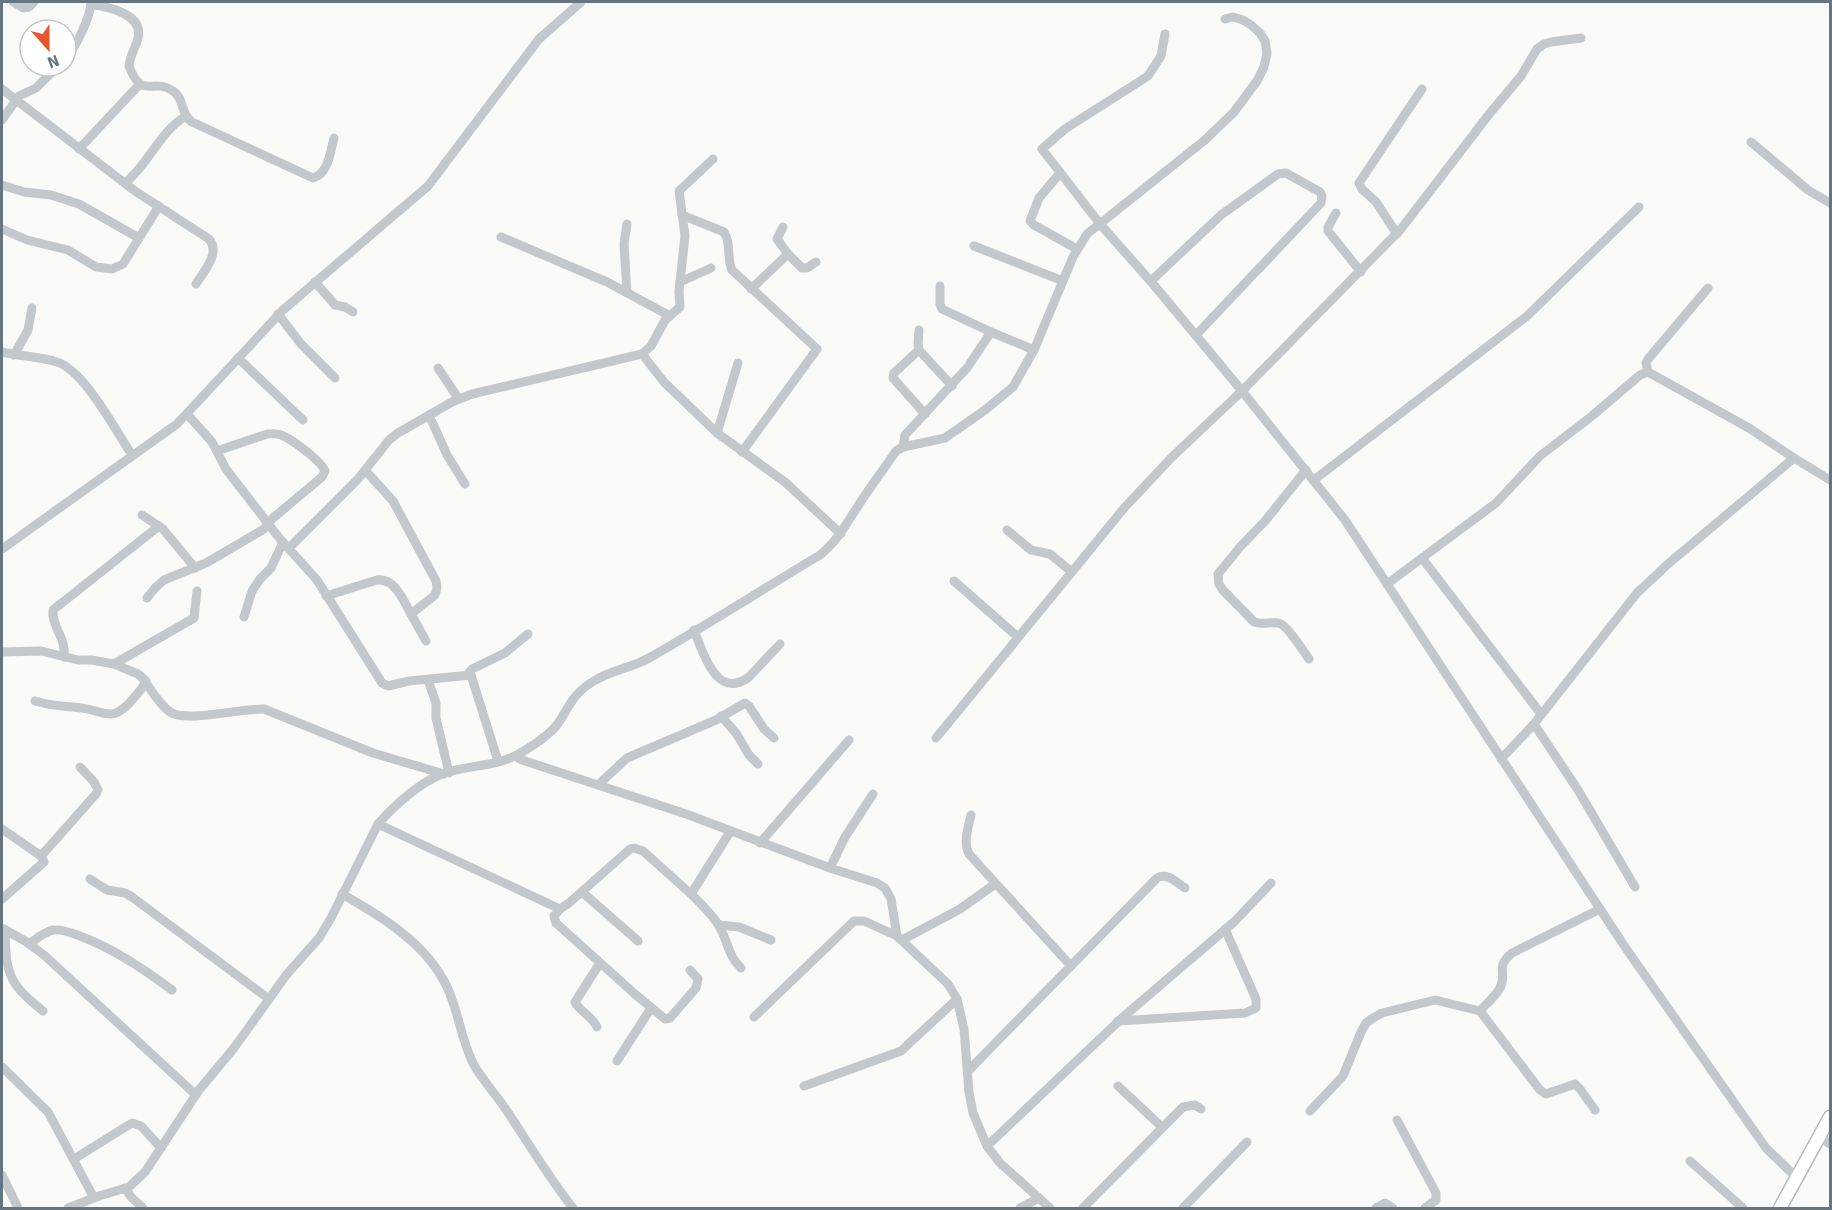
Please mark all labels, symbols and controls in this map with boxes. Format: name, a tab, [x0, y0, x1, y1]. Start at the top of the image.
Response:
north arrow	[18, 18, 78, 78]
text: N	[44, 50, 62, 72]

